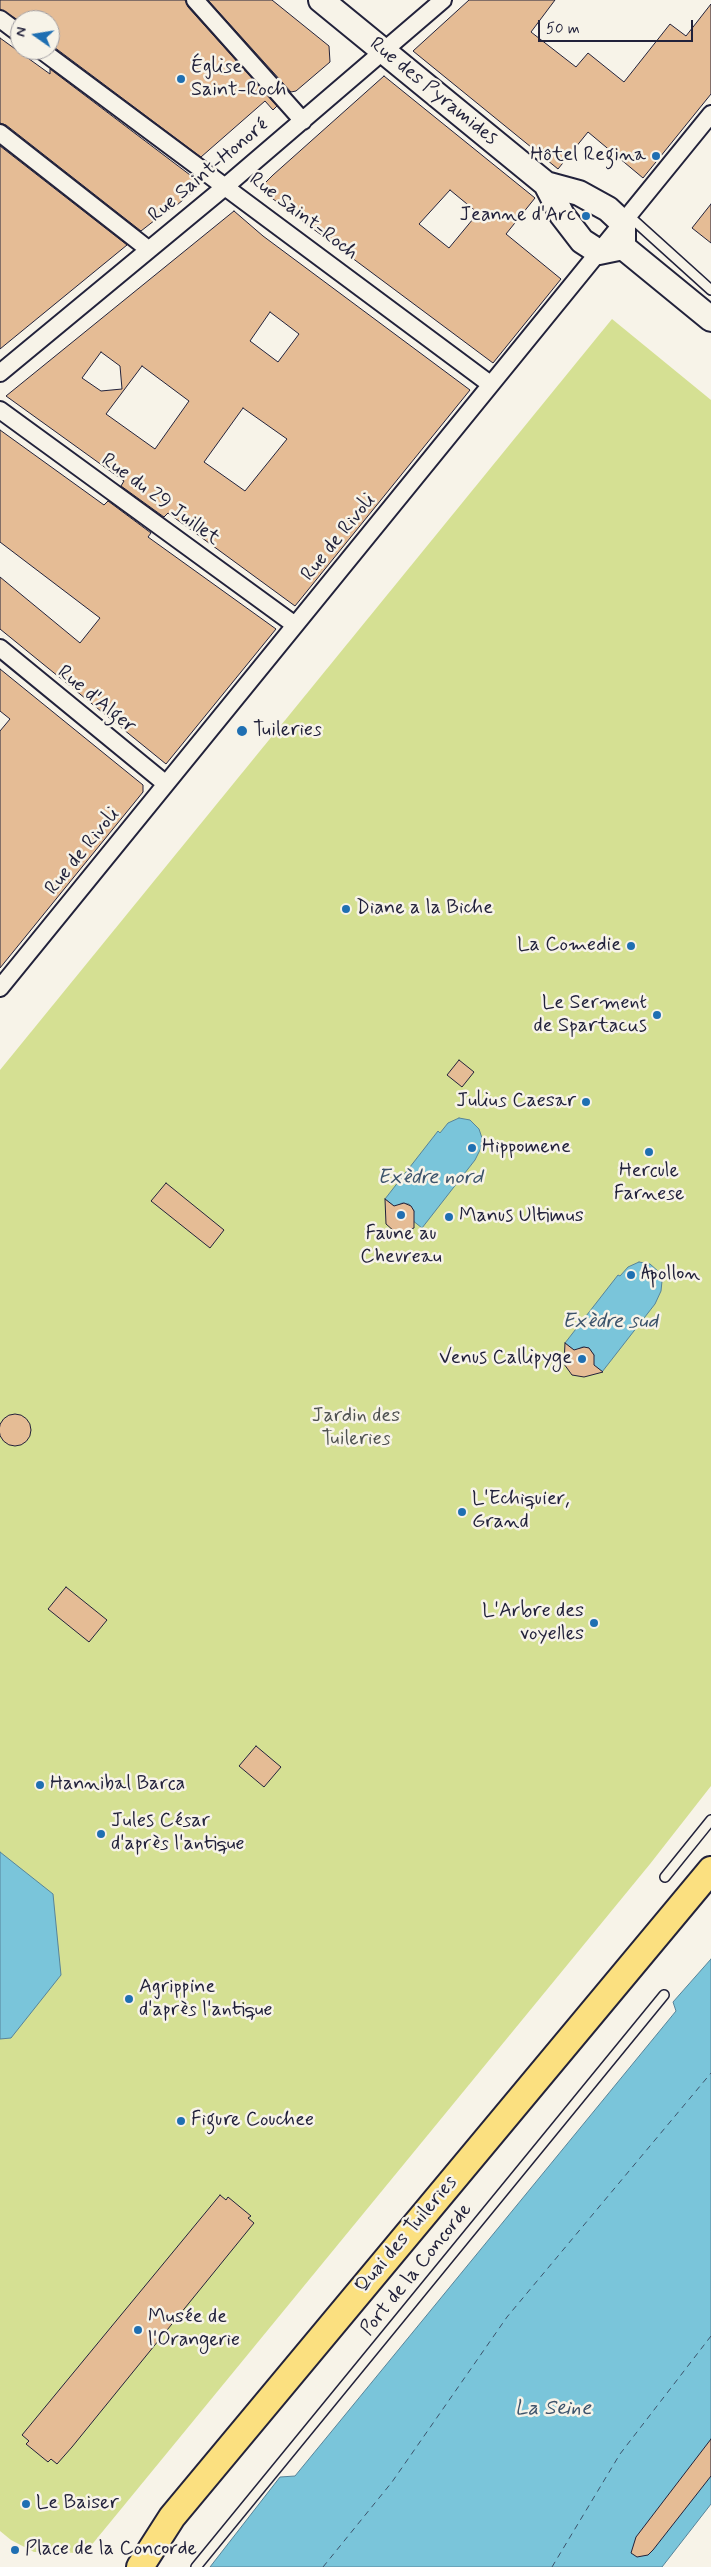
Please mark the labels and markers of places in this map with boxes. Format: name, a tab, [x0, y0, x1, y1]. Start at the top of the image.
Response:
place label: Église Saint-Roch	[191, 56, 286, 103]
marker: Église Saint-Roch	[175, 73, 187, 85]
place label: Hôtel Regina	[530, 144, 646, 168]
marker: Hôtel Regina	[650, 150, 662, 162]
place label: Jeanne d'Arc	[459, 204, 576, 228]
marker: Jeanne d'Arc	[580, 210, 592, 222]
place label: Tuileries	[253, 719, 322, 743]
marker: Tuileries	[235, 724, 249, 738]
place label: Diane a la Biche	[356, 897, 493, 921]
marker: Diane a la Biche	[340, 903, 352, 915]
place label: La Comedie	[517, 934, 621, 958]
marker: La Comedie	[625, 940, 637, 952]
place label: Le Serment de Spartacus	[534, 992, 647, 1039]
marker: Le Serment de Spartacus	[651, 1009, 663, 1021]
place label: Julius Caesar	[456, 1090, 576, 1114]
marker: Julius Caesar	[580, 1096, 592, 1108]
place label: Hippomene	[482, 1136, 571, 1160]
marker: Hippomene	[466, 1142, 478, 1154]
marker: Hercule Farnese	[643, 1146, 655, 1158]
place label: Hercule Farnese	[614, 1160, 684, 1207]
place label: Manus Ultimus	[459, 1205, 584, 1229]
marker: Faune au Chevreau	[395, 1209, 407, 1221]
marker: Manus Ultimus	[443, 1211, 455, 1223]
place label: Faune au Chevreau	[360, 1223, 442, 1270]
place label: Apollon	[641, 1263, 700, 1287]
marker: Apollon	[625, 1269, 637, 1281]
place label: Venus Callipyge	[439, 1347, 572, 1371]
marker: Venus Callipyge	[576, 1353, 588, 1365]
place label: L'Echiquier, Grand	[472, 1488, 570, 1535]
marker: L'Echiquier, Grand	[456, 1506, 468, 1518]
place label: L'Arbre des voyelles	[482, 1600, 584, 1647]
marker: L'Arbre des voyelles	[588, 1617, 600, 1629]
place label: Hannibal Barca	[50, 1773, 185, 1797]
marker: Hannibal Barca	[34, 1779, 46, 1791]
place label: Jules César d'après l'antique	[111, 1810, 245, 1857]
marker: Jules César d'après l'antique	[95, 1828, 107, 1840]
place label: Agrippine d'après l'antique	[139, 1976, 273, 2023]
marker: Agrippine d'après l'antique	[123, 1993, 135, 2005]
place label: Figure Couchee	[191, 2109, 314, 2133]
marker: Figure Couchee	[175, 2115, 187, 2127]
place label: Musée de l'Orangerie	[148, 2306, 240, 2353]
marker: Musée de l'Orangerie	[132, 2324, 144, 2336]
place label: Le Baiser	[36, 2492, 119, 2516]
marker: Le Baiser	[20, 2498, 32, 2510]
place label: Place de la Concorde	[25, 2538, 197, 2562]
marker: Place de la Concorde	[9, 2544, 21, 2556]

